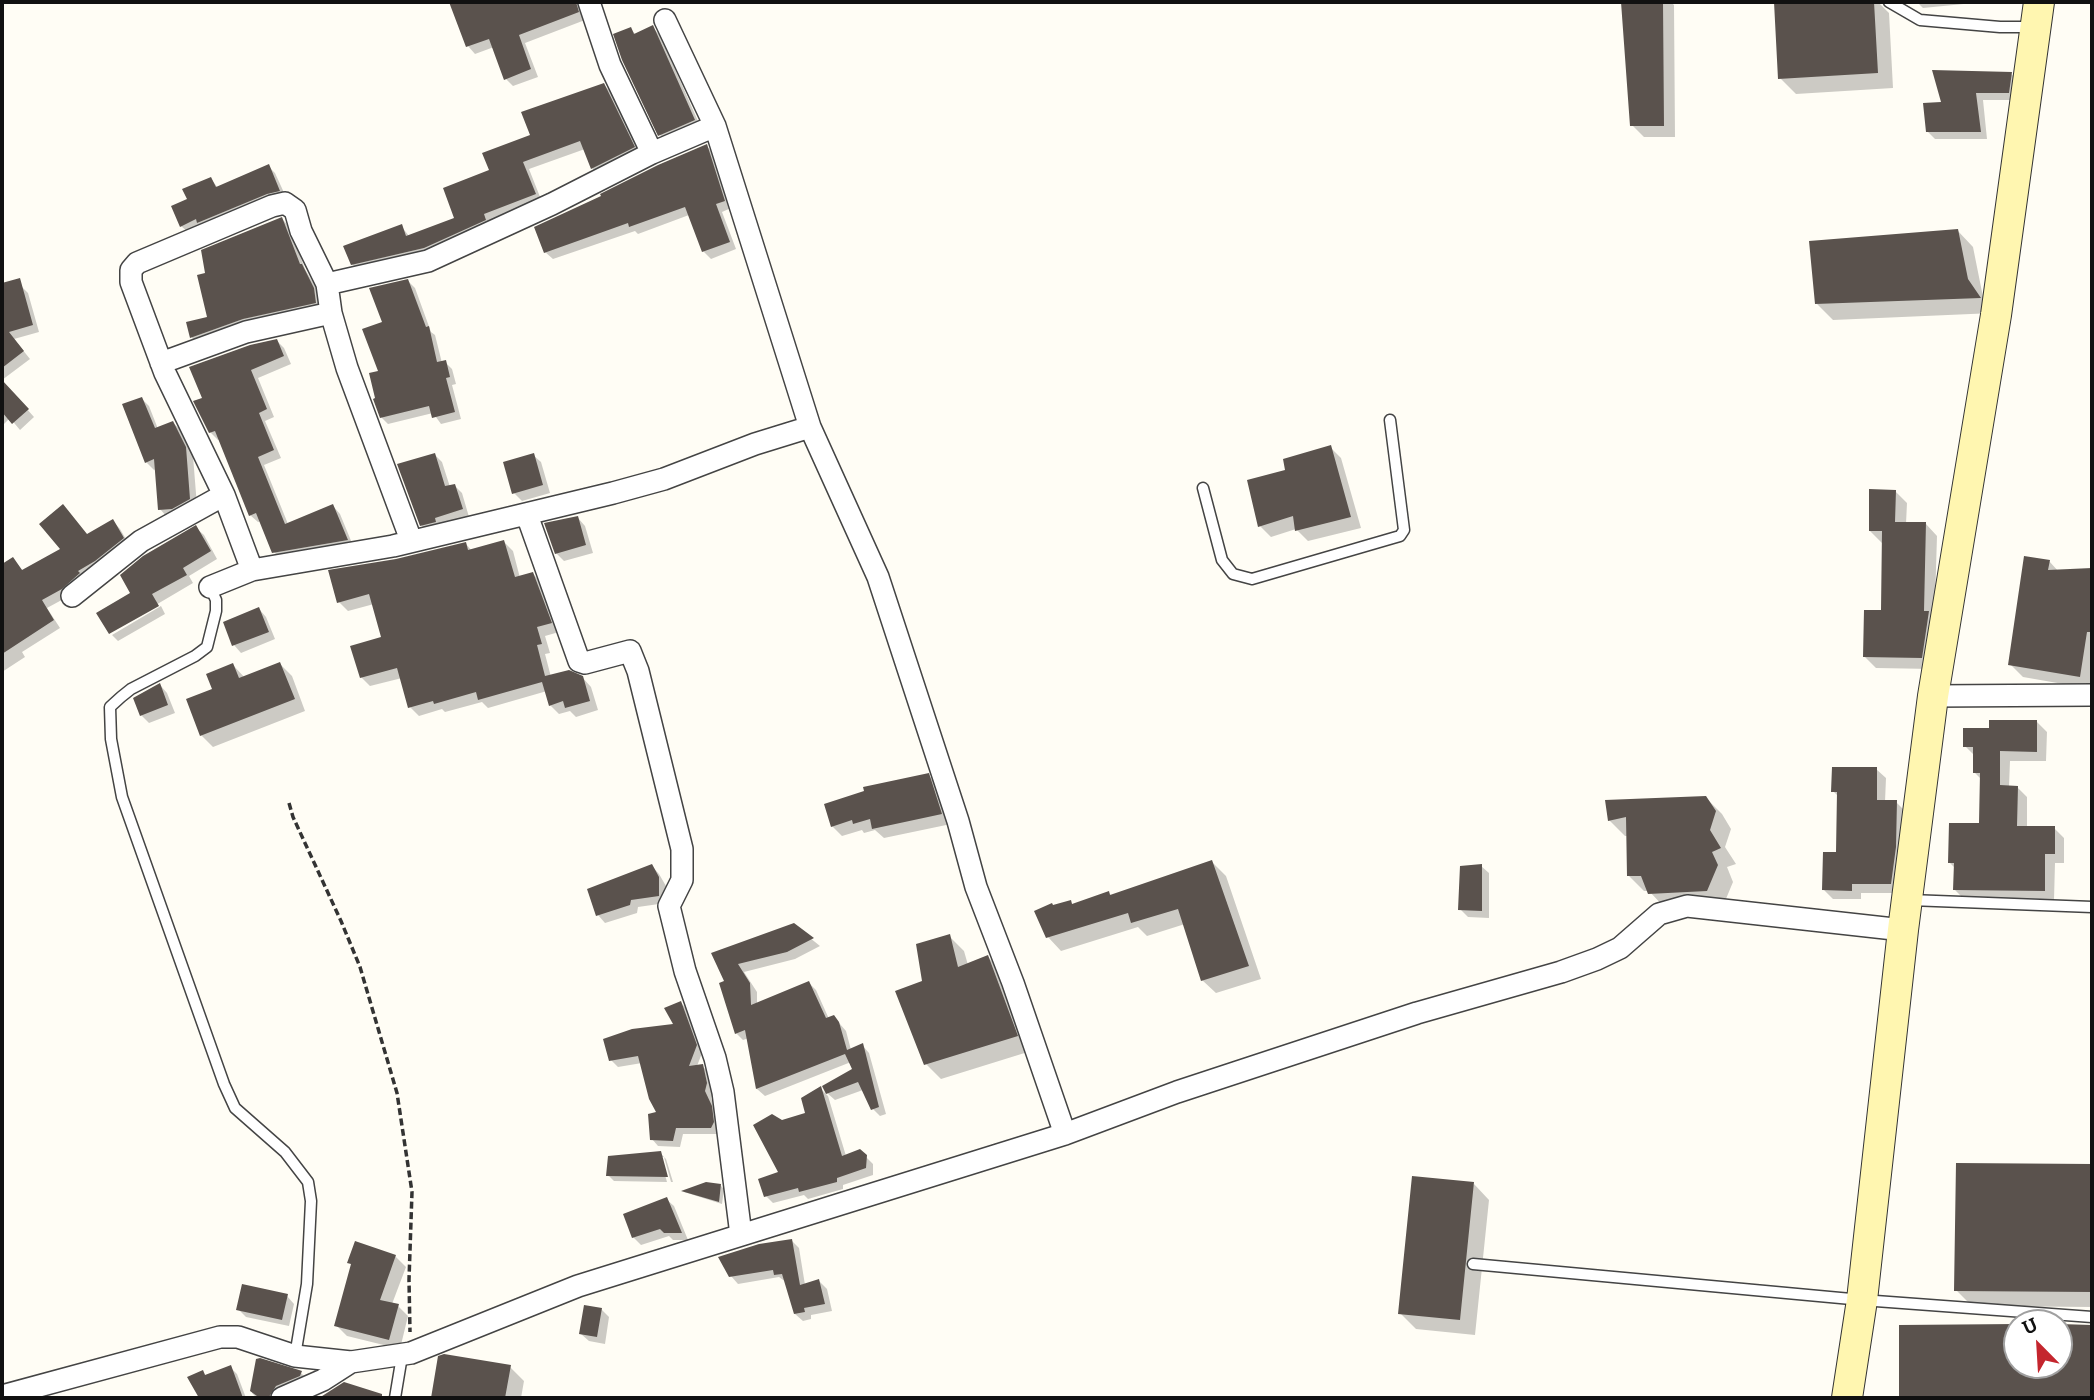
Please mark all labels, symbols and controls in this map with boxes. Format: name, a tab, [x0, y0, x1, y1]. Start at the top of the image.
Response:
north arrow	[2003, 1309, 2073, 1379]
text: U	[2019, 1313, 2041, 1340]

